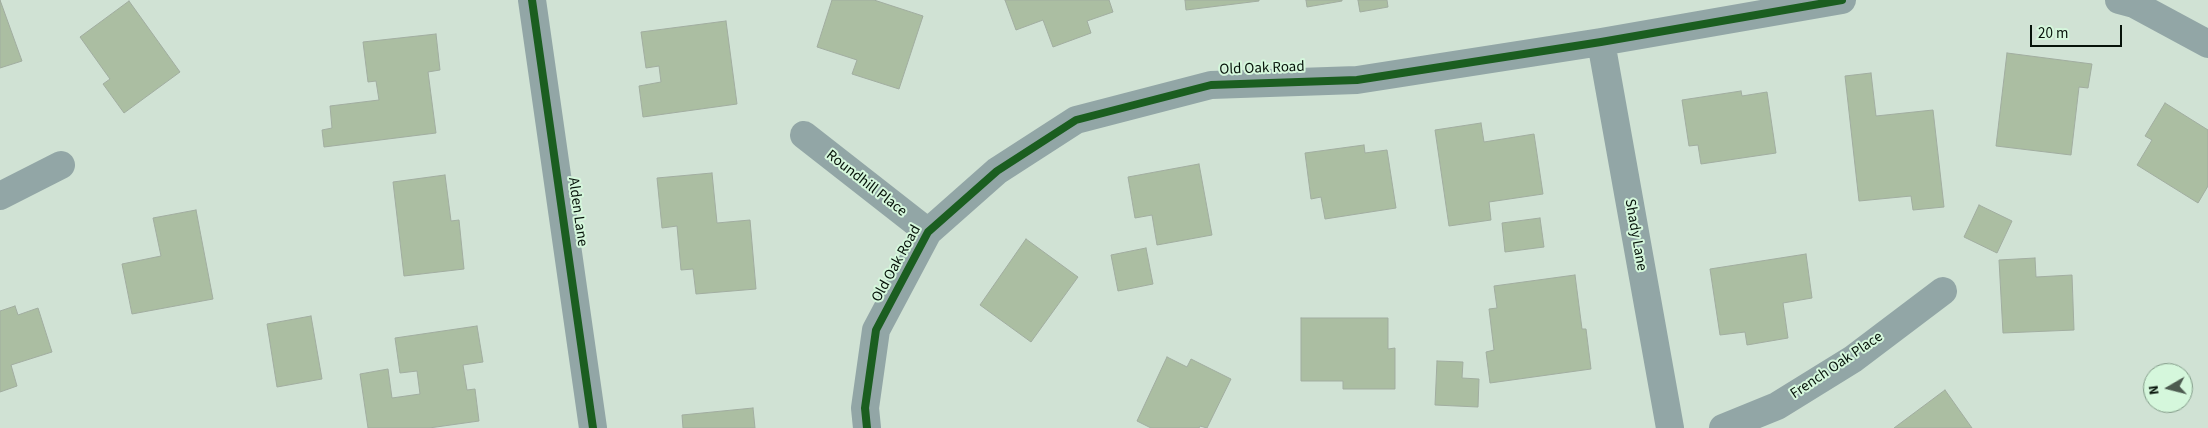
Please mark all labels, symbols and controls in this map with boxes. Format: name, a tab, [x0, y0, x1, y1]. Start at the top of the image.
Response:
scale bar	[2033, 15, 2126, 47]
text: 20 m	[2038, 23, 2068, 44]
street label: Old Oak Road	[1219, 59, 1305, 79]
street label: Roundhill Place	[822, 147, 910, 221]
street label: Alden Lane	[563, 176, 591, 248]
street label: Shady Lane	[1620, 198, 1650, 272]
street label: Old Oak Road	[868, 222, 926, 306]
street label: French Oak Place	[1787, 328, 1887, 404]
north arrow	[2143, 363, 2193, 413]
text: N	[2144, 384, 2165, 396]

